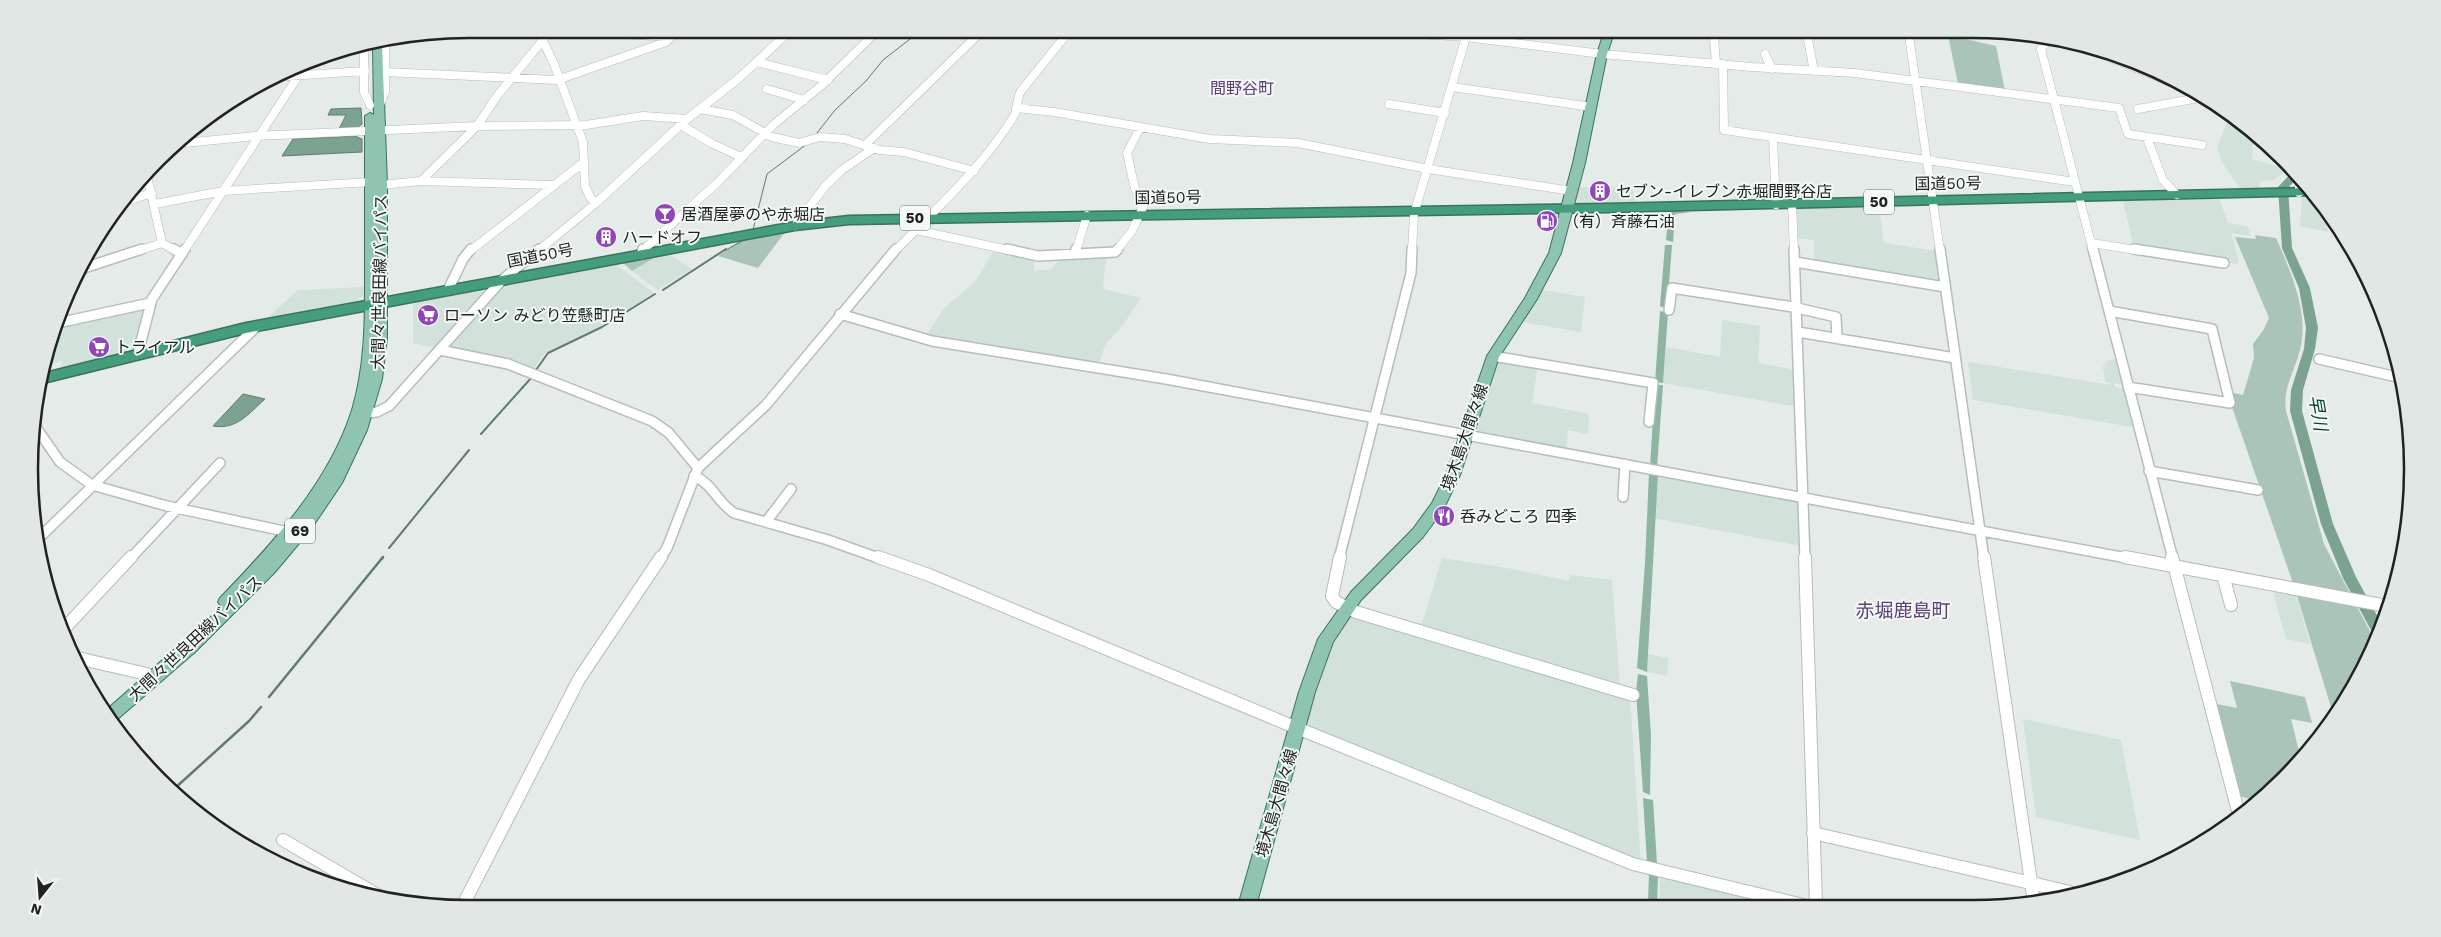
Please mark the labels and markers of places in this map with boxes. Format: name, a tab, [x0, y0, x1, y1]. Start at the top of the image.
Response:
building icon: セブン-イレブン赤堀間野谷店	[1588, 179, 1612, 203]
place label: セブン-イレブン赤堀間野谷店	[1616, 182, 1832, 201]
bar icon: 居酒屋夢のや赤堀店	[653, 202, 677, 226]
place label: 居酒屋夢のや赤堀店	[681, 205, 825, 224]
fuel station icon: （有）斉藤石油	[1535, 209, 1559, 233]
place label: （有）斉藤石油	[1563, 212, 1675, 231]
building icon: ハードオフ	[594, 225, 618, 249]
place label: ハードオフ	[622, 228, 702, 247]
supermarket icon: ローソン みどり笠懸町店	[416, 303, 440, 327]
place label: ローソン みどり笠懸町店	[444, 306, 625, 325]
supermarket icon: トライアル	[87, 335, 111, 359]
place label: トライアル	[115, 338, 195, 357]
restaurant icon: 呑みどころ 四季	[1432, 504, 1456, 528]
place label: 呑みどころ 四季	[1460, 507, 1577, 526]

